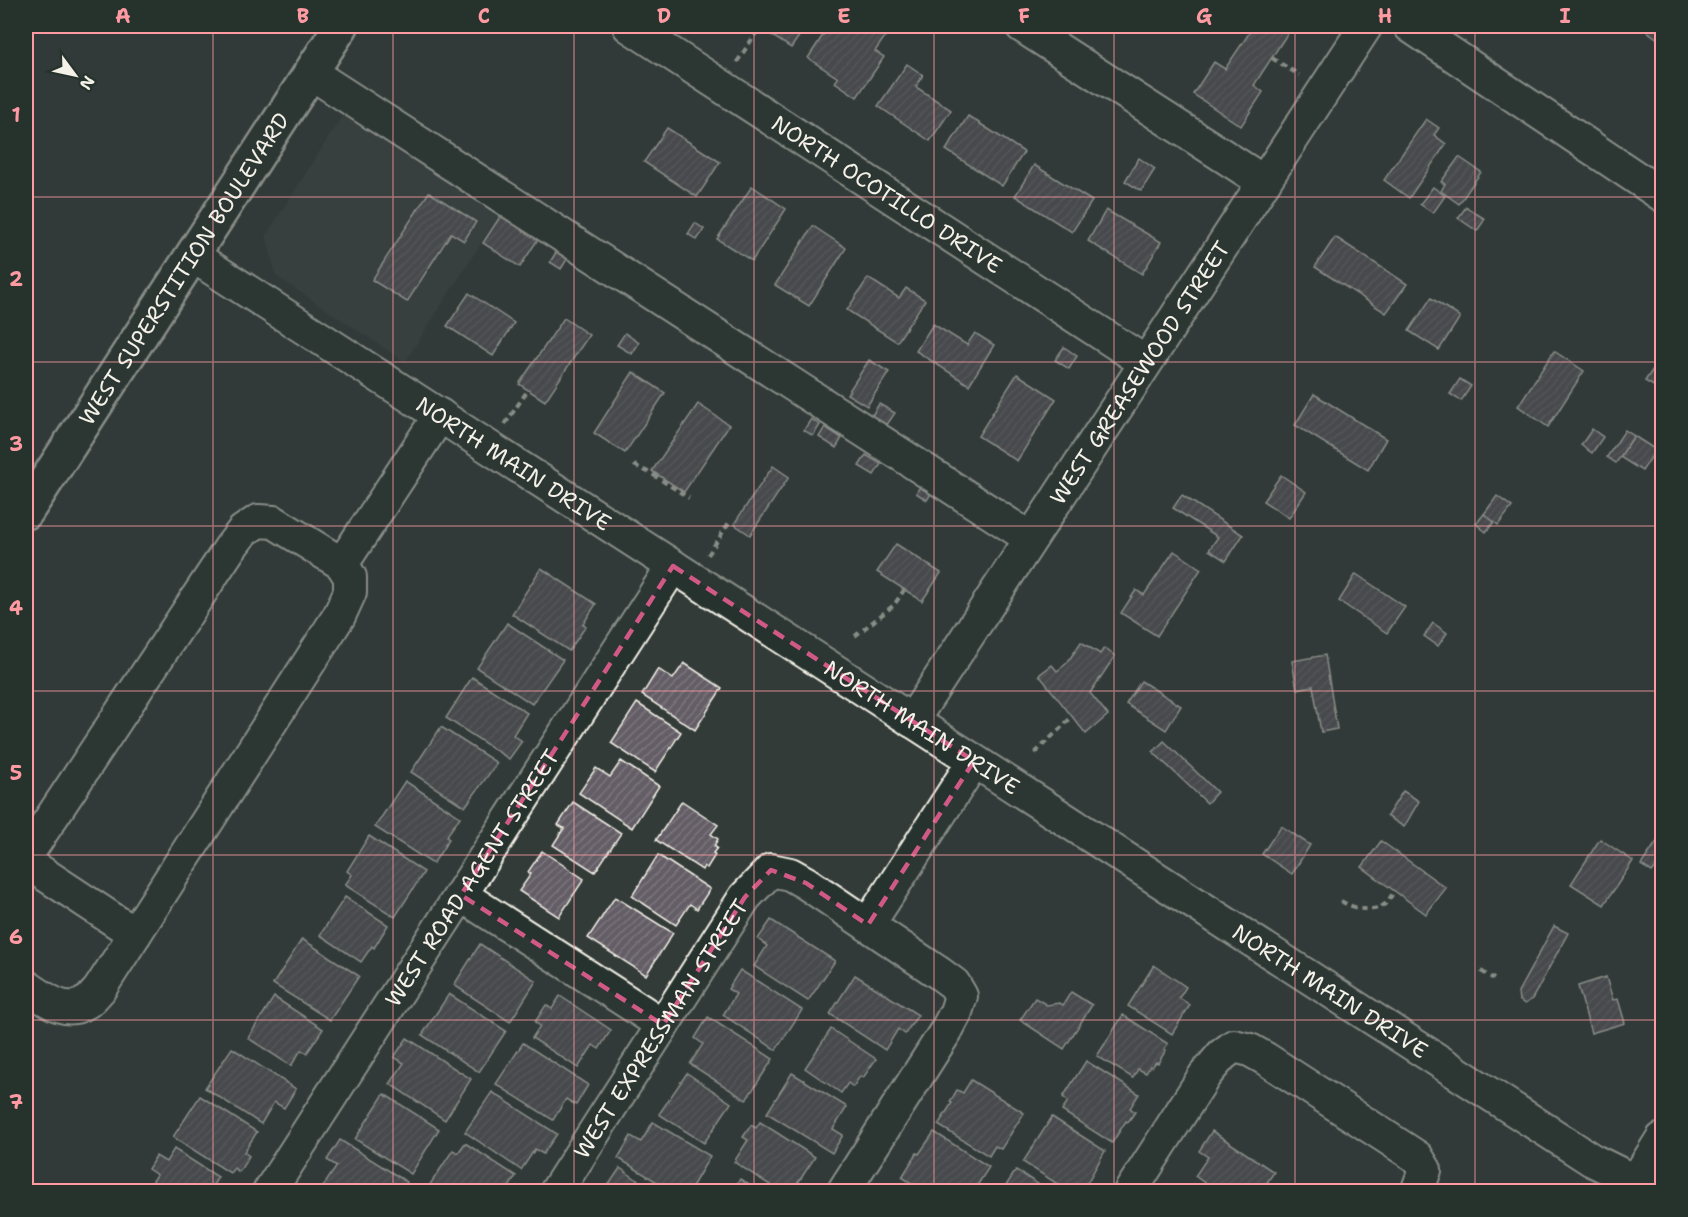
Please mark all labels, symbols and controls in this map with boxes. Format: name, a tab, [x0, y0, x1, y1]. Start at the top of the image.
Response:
text: A	[115, 3, 131, 29]
text: B	[297, 3, 309, 29]
text: C	[478, 3, 490, 29]
text: D	[657, 3, 671, 29]
text: E	[837, 3, 851, 29]
text: F	[1018, 3, 1030, 29]
text: G	[1196, 3, 1212, 29]
text: H	[1378, 3, 1392, 29]
text: I	[1559, 3, 1571, 29]
north arrow	[45, 45, 105, 105]
text: N	[75, 72, 99, 94]
text: 1	[11, 102, 21, 128]
street label: WEST SUPERSTITION BOULEVARD	[72, 107, 296, 431]
street label: NORTH OCOTILLO DRIVE	[766, 109, 1008, 280]
street label: WEST GREASEWOOD STREET	[1043, 235, 1237, 510]
text: 2	[9, 266, 23, 292]
street label: NORTH MAIN DRIVE	[410, 390, 617, 538]
text: 3	[9, 431, 23, 457]
text: 4	[9, 595, 23, 621]
street label: NORTH MAIN DRIVE	[819, 654, 1025, 801]
street label: WEST ROAD AGENT STREET	[379, 744, 566, 1012]
text: 5	[10, 760, 22, 786]
street label: WEST EXPRESSMAN STREET	[567, 893, 755, 1164]
street label: NORTH MAIN DRIVE	[1227, 917, 1433, 1065]
text: 6	[9, 924, 23, 950]
text: 7	[9, 1089, 23, 1115]

